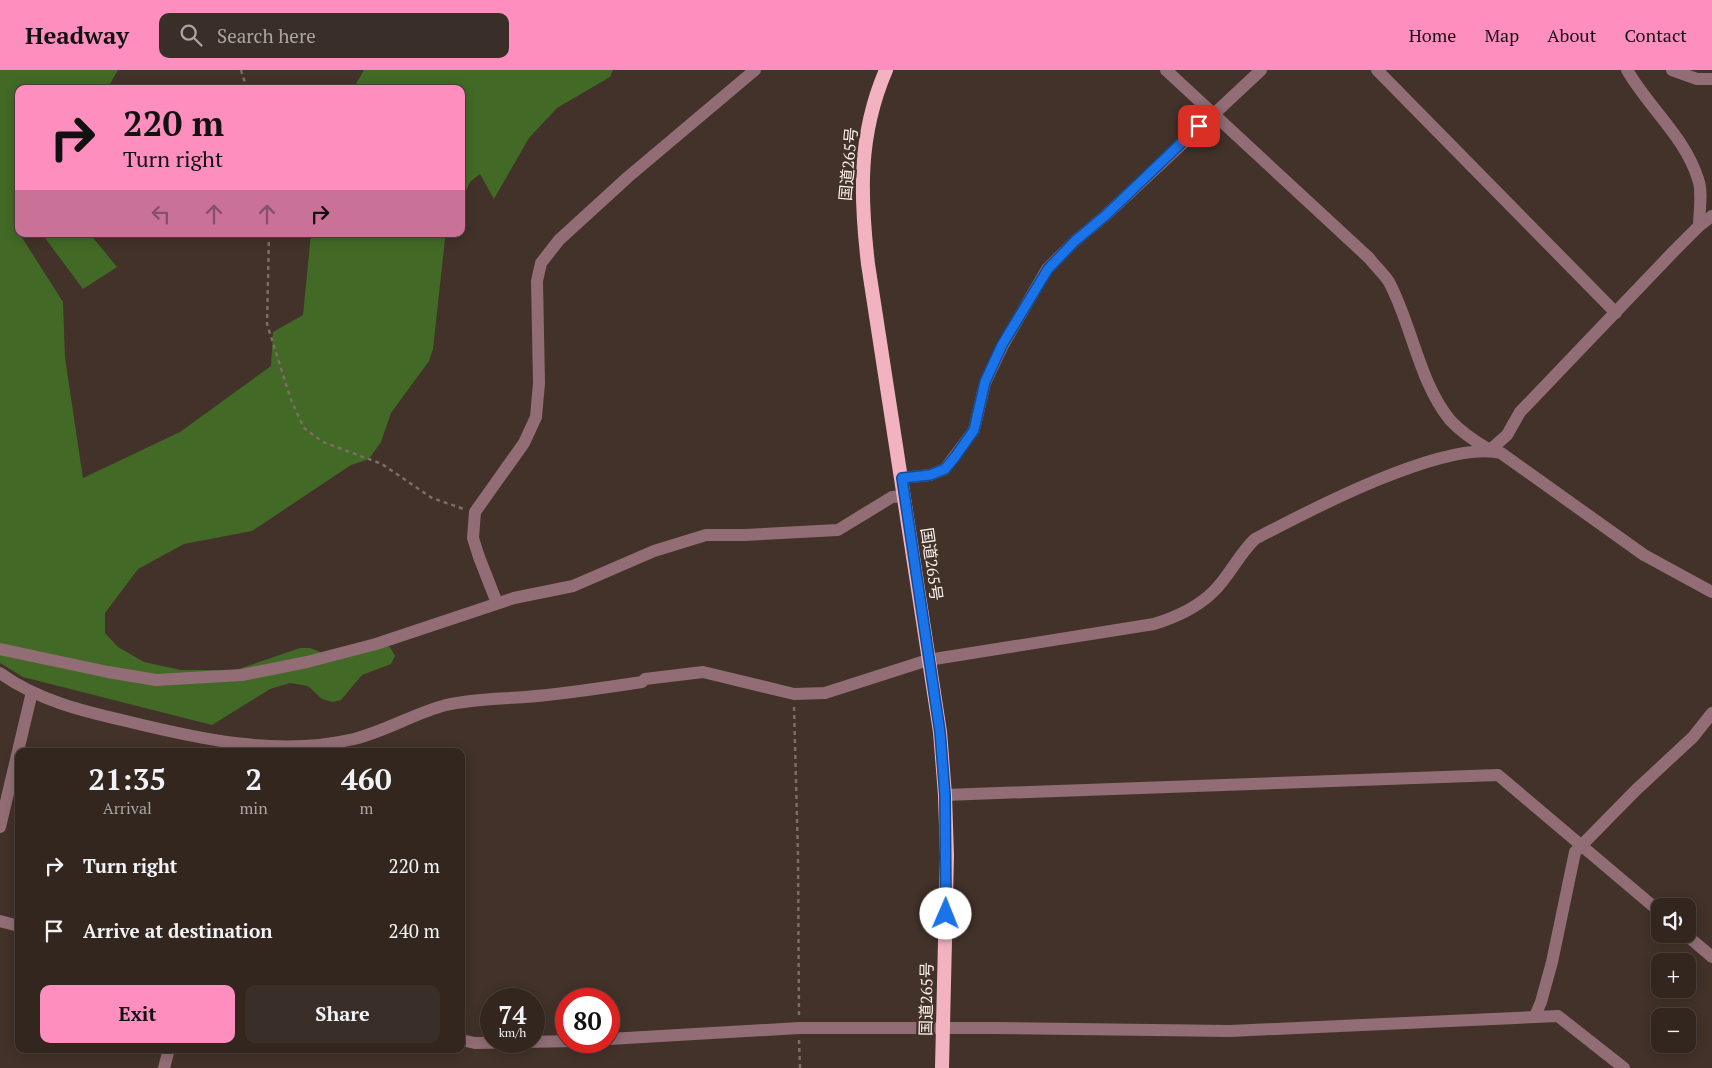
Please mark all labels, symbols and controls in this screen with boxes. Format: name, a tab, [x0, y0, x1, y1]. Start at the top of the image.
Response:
search box	[159, 13, 509, 58]
text: Headway	[25, 19, 129, 51]
icon: search	[177, 21, 205, 49]
text: Search here	[217, 23, 316, 48]
text: Home	[1409, 23, 1456, 47]
text: Map	[1484, 23, 1519, 47]
text: About	[1547, 23, 1596, 47]
text: Contact	[1624, 23, 1687, 47]
text: 220 m	[123, 100, 224, 146]
icon: right	[40, 105, 105, 170]
pin	[1178, 105, 1220, 147]
icon: arrive	[1185, 112, 1213, 140]
street label: 国道265号	[834, 126, 862, 202]
text: Turn right	[123, 144, 223, 173]
icon: left	[147, 200, 175, 228]
icon: ahead	[200, 200, 228, 228]
icon: ahead	[253, 200, 281, 228]
icon: right	[306, 200, 334, 228]
street label: 国道265号	[916, 526, 948, 602]
text: 21:35	[88, 759, 166, 799]
text: 2	[245, 759, 262, 799]
text: 460	[341, 759, 392, 799]
text: Arrival	[103, 797, 152, 819]
text: min	[240, 797, 268, 819]
text: m	[359, 797, 373, 819]
icon: right	[40, 852, 68, 880]
text: Turn right	[83, 853, 177, 878]
text: 220 m	[389, 853, 440, 878]
position arrow	[919, 887, 971, 939]
map controls	[1651, 898, 1696, 1053]
button: sound	[1651, 898, 1696, 943]
icon: arrive	[40, 917, 68, 945]
text: Arrive at destination	[83, 918, 272, 943]
text: 240 m	[389, 918, 440, 943]
button: +	[1651, 953, 1696, 998]
street label: 国道265号	[914, 962, 938, 1036]
button: Exit	[40, 985, 235, 1043]
button: Share	[245, 985, 440, 1043]
speed limit sign: 80	[555, 988, 620, 1053]
text: 74	[498, 998, 527, 1031]
button: −	[1651, 1008, 1696, 1053]
text: km/h	[499, 1025, 526, 1040]

